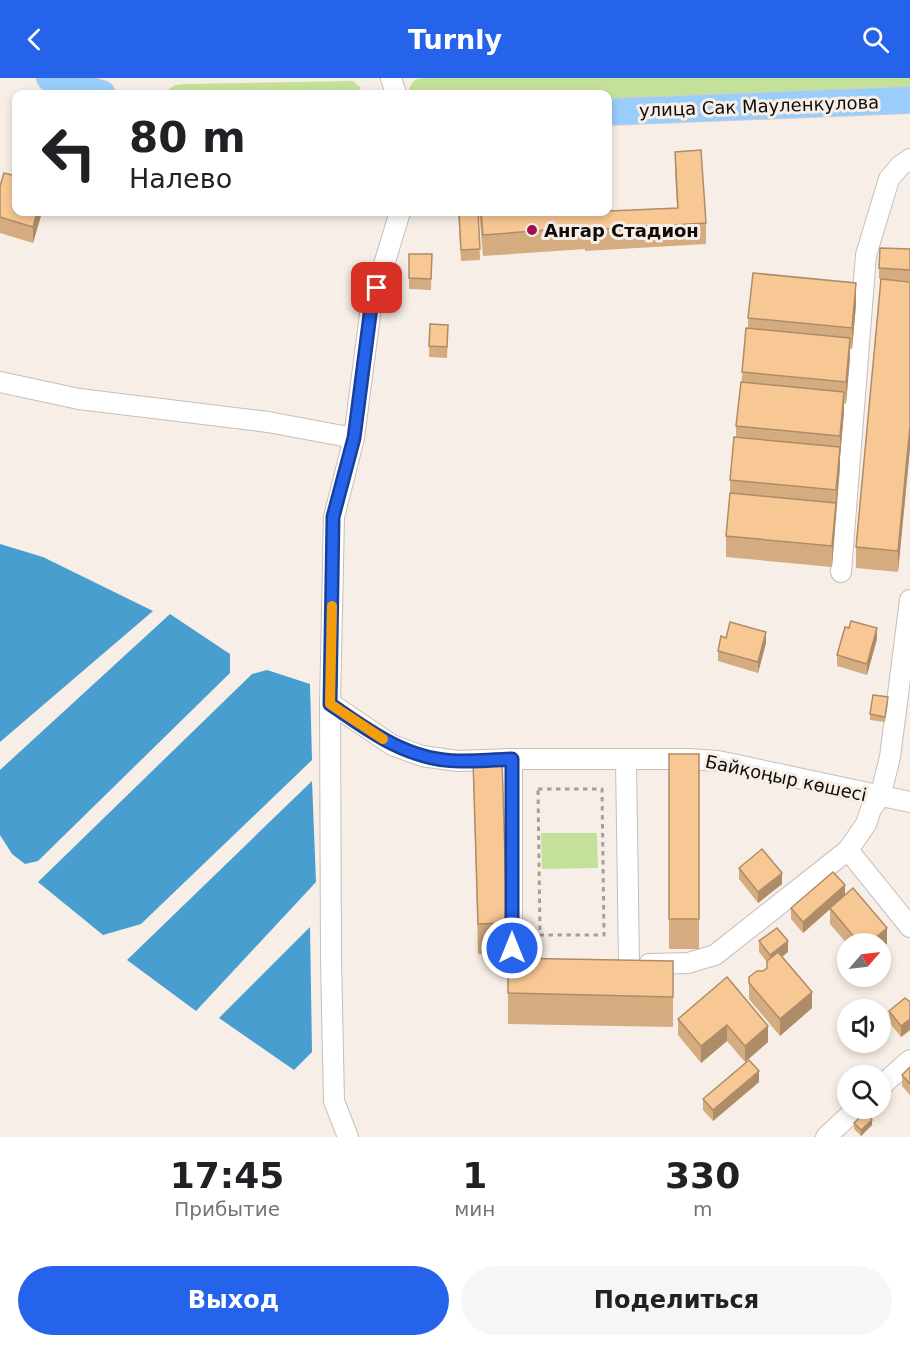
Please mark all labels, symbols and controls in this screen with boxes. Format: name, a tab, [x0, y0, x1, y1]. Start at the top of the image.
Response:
icon: back	[18, 23, 51, 56]
icon: search	[859, 23, 892, 56]
text: Turnly	[408, 24, 502, 55]
street label: улица Сак Мауленкулова	[639, 91, 879, 121]
text: 80 m	[129, 113, 246, 162]
icon: left	[30, 114, 108, 192]
text: Налево	[129, 163, 232, 194]
place label: Ангар Стадион	[544, 220, 699, 241]
marker: Ангар Стадион	[525, 223, 539, 237]
pin	[351, 262, 402, 313]
icon: arrive	[360, 271, 393, 304]
street label: Байқоңыр көшесі	[703, 751, 869, 805]
position arrow	[480, 916, 544, 980]
north arrow	[837, 933, 891, 987]
map controls	[837, 933, 891, 1119]
button: sound	[837, 999, 891, 1053]
button: search	[837, 1065, 891, 1119]
text: 17:45	[170, 1155, 284, 1196]
text: 1	[462, 1155, 487, 1196]
text: 330	[665, 1155, 740, 1196]
text: Прибытие	[174, 1197, 280, 1221]
text: мин	[454, 1197, 495, 1221]
text: m	[693, 1197, 712, 1221]
button: Выход	[18, 1266, 449, 1335]
button: Поделиться	[461, 1266, 892, 1335]

